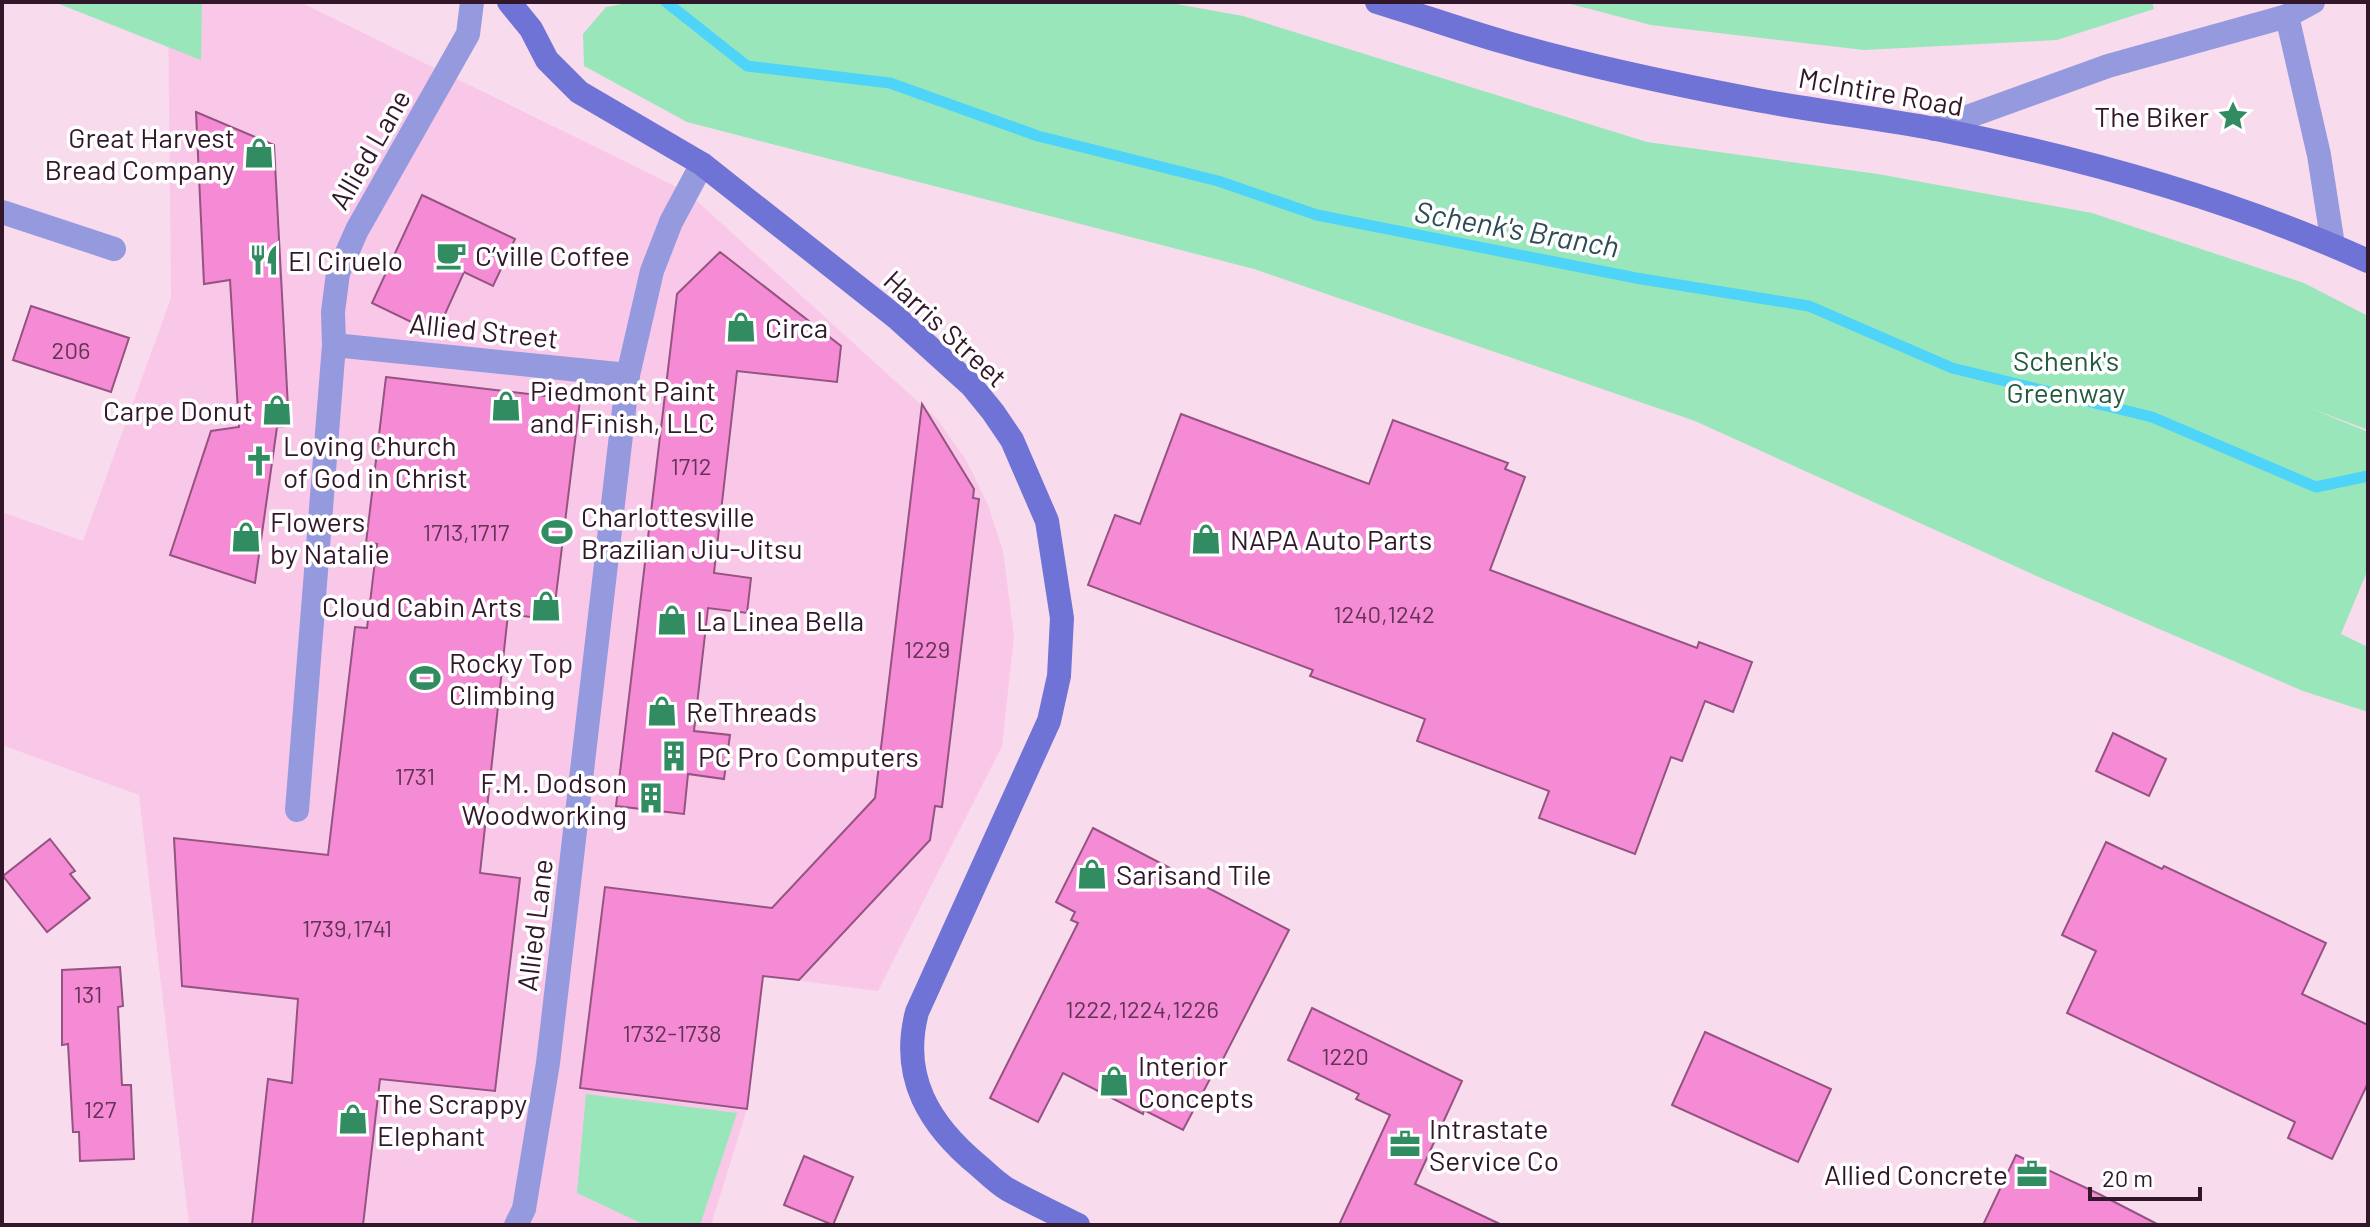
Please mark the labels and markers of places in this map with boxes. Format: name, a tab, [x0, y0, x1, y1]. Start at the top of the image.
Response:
place label: The Biker	[2094, 99, 2209, 133]
place icon: The Biker	[2216, 99, 2250, 133]
place label: Great Harvest Bread Company	[45, 120, 235, 186]
shop icon: Great Harvest Bread Company	[242, 136, 276, 170]
cafe icon: C’ville Coffee	[434, 238, 468, 272]
place label: C’ville Coffee	[475, 238, 630, 272]
restaurant icon: El Ciruelo	[247, 243, 281, 277]
place label: El Ciruelo	[288, 243, 403, 277]
shop icon: Circa	[724, 310, 758, 344]
place label: Circa	[765, 310, 828, 344]
place label: Piedmont Paint and Finish, LLC	[530, 373, 716, 439]
shop icon: Piedmont Paint and Finish, LLC	[489, 389, 523, 423]
place label: Carpe Donut	[103, 393, 253, 427]
shop icon: Carpe Donut	[260, 393, 294, 427]
place label: Loving Church of God in Christ	[283, 428, 468, 494]
church icon: Loving Church of God in Christ	[242, 444, 276, 478]
place label: Charlottesville Brazilian Jiu-Jitsu	[581, 499, 802, 565]
place label: Flowers by Natalie	[270, 504, 390, 570]
sports icon: Charlottesville Brazilian Jiu-Jitsu	[540, 515, 574, 549]
shop icon: Flowers by Natalie	[229, 520, 263, 554]
shop icon: NAPA Auto Parts	[1189, 522, 1223, 556]
place label: NAPA Auto Parts	[1230, 522, 1432, 556]
place label: Cloud Cabin Arts	[322, 589, 522, 623]
shop icon: Cloud Cabin Arts	[529, 589, 563, 623]
shop icon: La Linea Bella	[655, 603, 689, 637]
place label: La Linea Bella	[696, 603, 864, 637]
place label: Rocky Top Climbing	[449, 645, 573, 711]
sports icon: Rocky Top Climbing	[408, 661, 442, 695]
shop icon: ReThreads	[645, 694, 679, 728]
place label: ReThreads	[686, 694, 817, 728]
building icon: PC Pro Computers	[657, 739, 691, 773]
place label: PC Pro Computers	[698, 739, 919, 773]
place label: F.M. Dodson Woodworking	[462, 765, 627, 831]
building icon: F.M. Dodson Woodworking	[634, 781, 668, 815]
shop icon: Sarisand Tile	[1075, 857, 1109, 891]
place label: Sarisand Tile	[1116, 857, 1272, 891]
place label: Interior Concepts	[1138, 1048, 1254, 1114]
shop icon: Interior Concepts	[1097, 1064, 1131, 1098]
place label: The Scrappy Elephant	[377, 1086, 527, 1152]
shop icon: The Scrappy Elephant	[336, 1102, 370, 1136]
place label: Intrastate Service Co	[1429, 1111, 1559, 1177]
office icon: Intrastate Service Co	[1388, 1127, 1422, 1161]
place label: Allied Concrete	[1824, 1157, 2008, 1191]
office icon: Allied Concrete	[2015, 1157, 2049, 1191]

